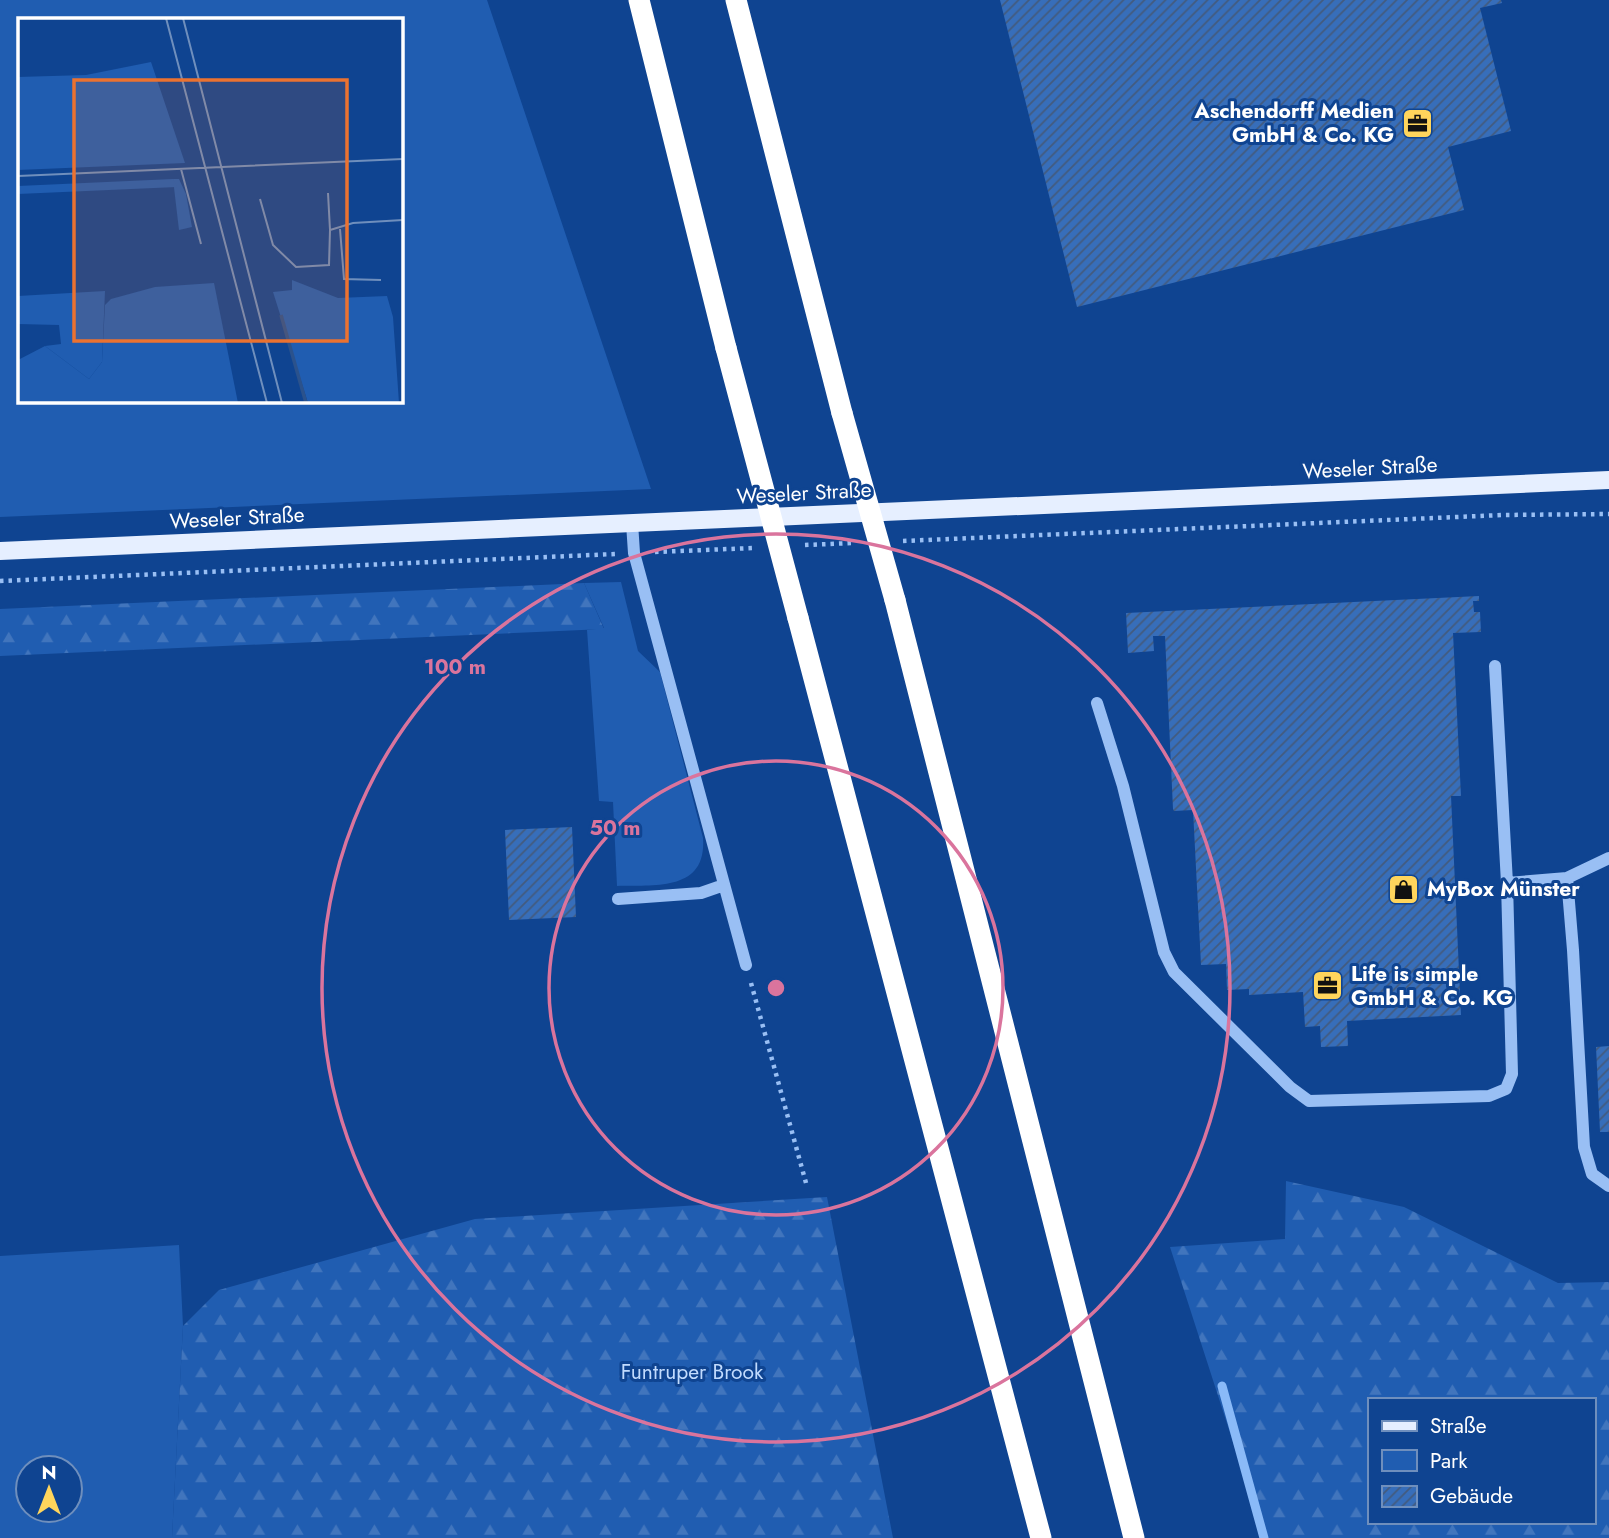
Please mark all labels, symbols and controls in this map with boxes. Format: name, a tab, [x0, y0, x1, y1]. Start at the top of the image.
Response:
inset map	[18, 18, 402, 402]
place label: Aschendorff Medien GmbH & Co. KG	[1193, 96, 1394, 150]
office icon: Aschendorff Medien GmbH & Co. KG	[1400, 106, 1434, 140]
street label: Weseler Straße	[1302, 449, 1438, 487]
street label: Weseler Straße	[736, 474, 872, 512]
street label: Weseler Straße	[169, 499, 305, 537]
text: 100 m	[424, 652, 486, 682]
text: 50 m	[590, 813, 640, 843]
shop icon: MyBox Münster	[1387, 872, 1421, 906]
place label: MyBox Münster	[1427, 874, 1580, 904]
place label: Life is simple GmbH & Co. KG	[1351, 959, 1513, 1013]
office icon: Life is simple GmbH & Co. KG	[1311, 969, 1345, 1003]
centre of rings	[764, 976, 788, 1000]
park label: Funtruper Brook	[621, 1357, 764, 1387]
legend	[1368, 1398, 1595, 1524]
text: Straße	[1430, 1411, 1487, 1441]
text: Park	[1430, 1446, 1468, 1476]
north arrow	[14, 1454, 84, 1524]
text: N	[41, 1459, 57, 1486]
text: Gebäude	[1430, 1481, 1513, 1511]

